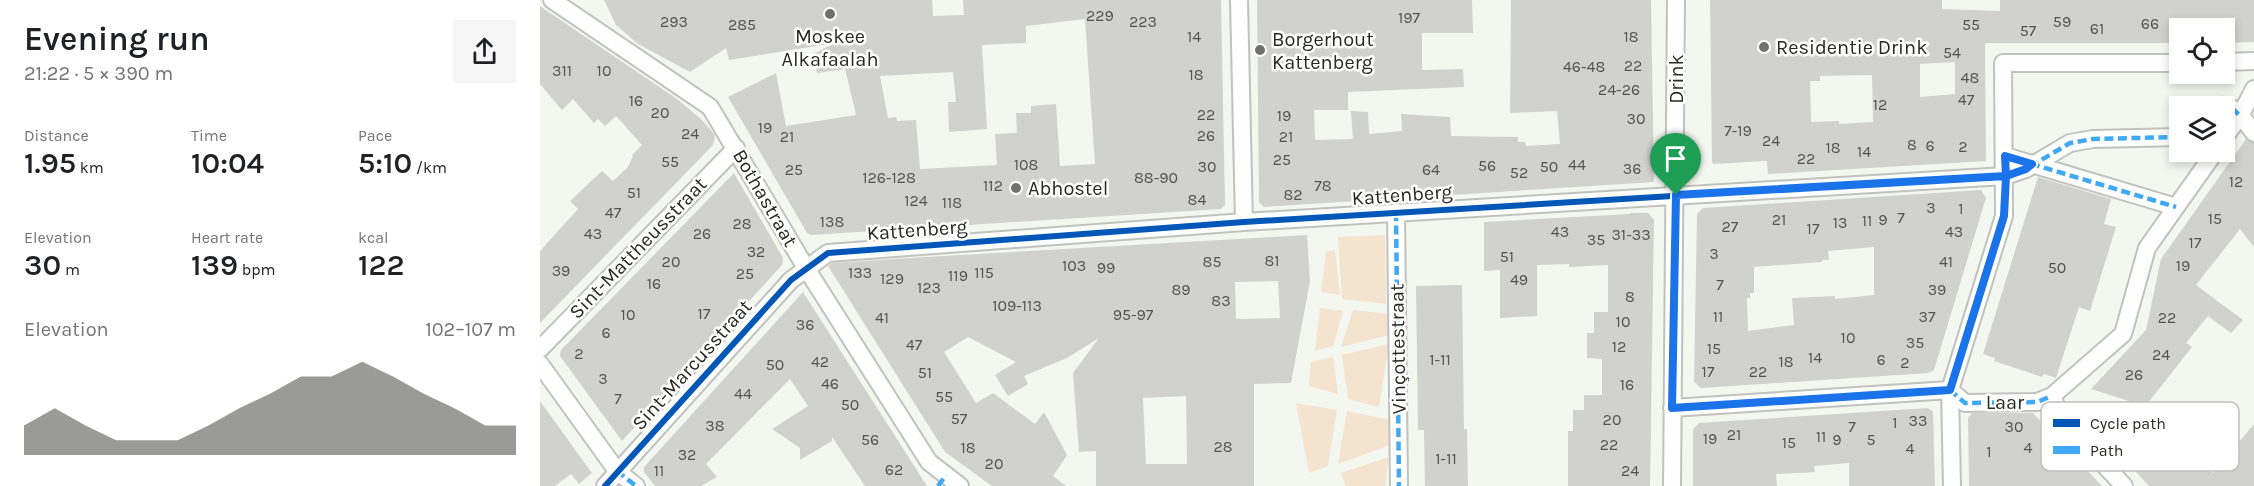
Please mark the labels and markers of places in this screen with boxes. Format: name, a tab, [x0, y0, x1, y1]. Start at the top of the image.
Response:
marker: Moskee Alkafaalah	[823, 7, 837, 21]
place label: Moskee Alkafaalah	[782, 25, 878, 71]
place label: Borgerhout Kattenberg	[1272, 28, 1374, 74]
place label: Residentie Drink	[1776, 36, 1927, 59]
marker: Residentie Drink	[1757, 40, 1771, 54]
marker: Borgerhout Kattenberg	[1253, 43, 1267, 57]
pin	[1650, 133, 1701, 195]
place label: Abhostel	[1028, 177, 1108, 200]
marker: Abhostel	[1009, 181, 1023, 195]

